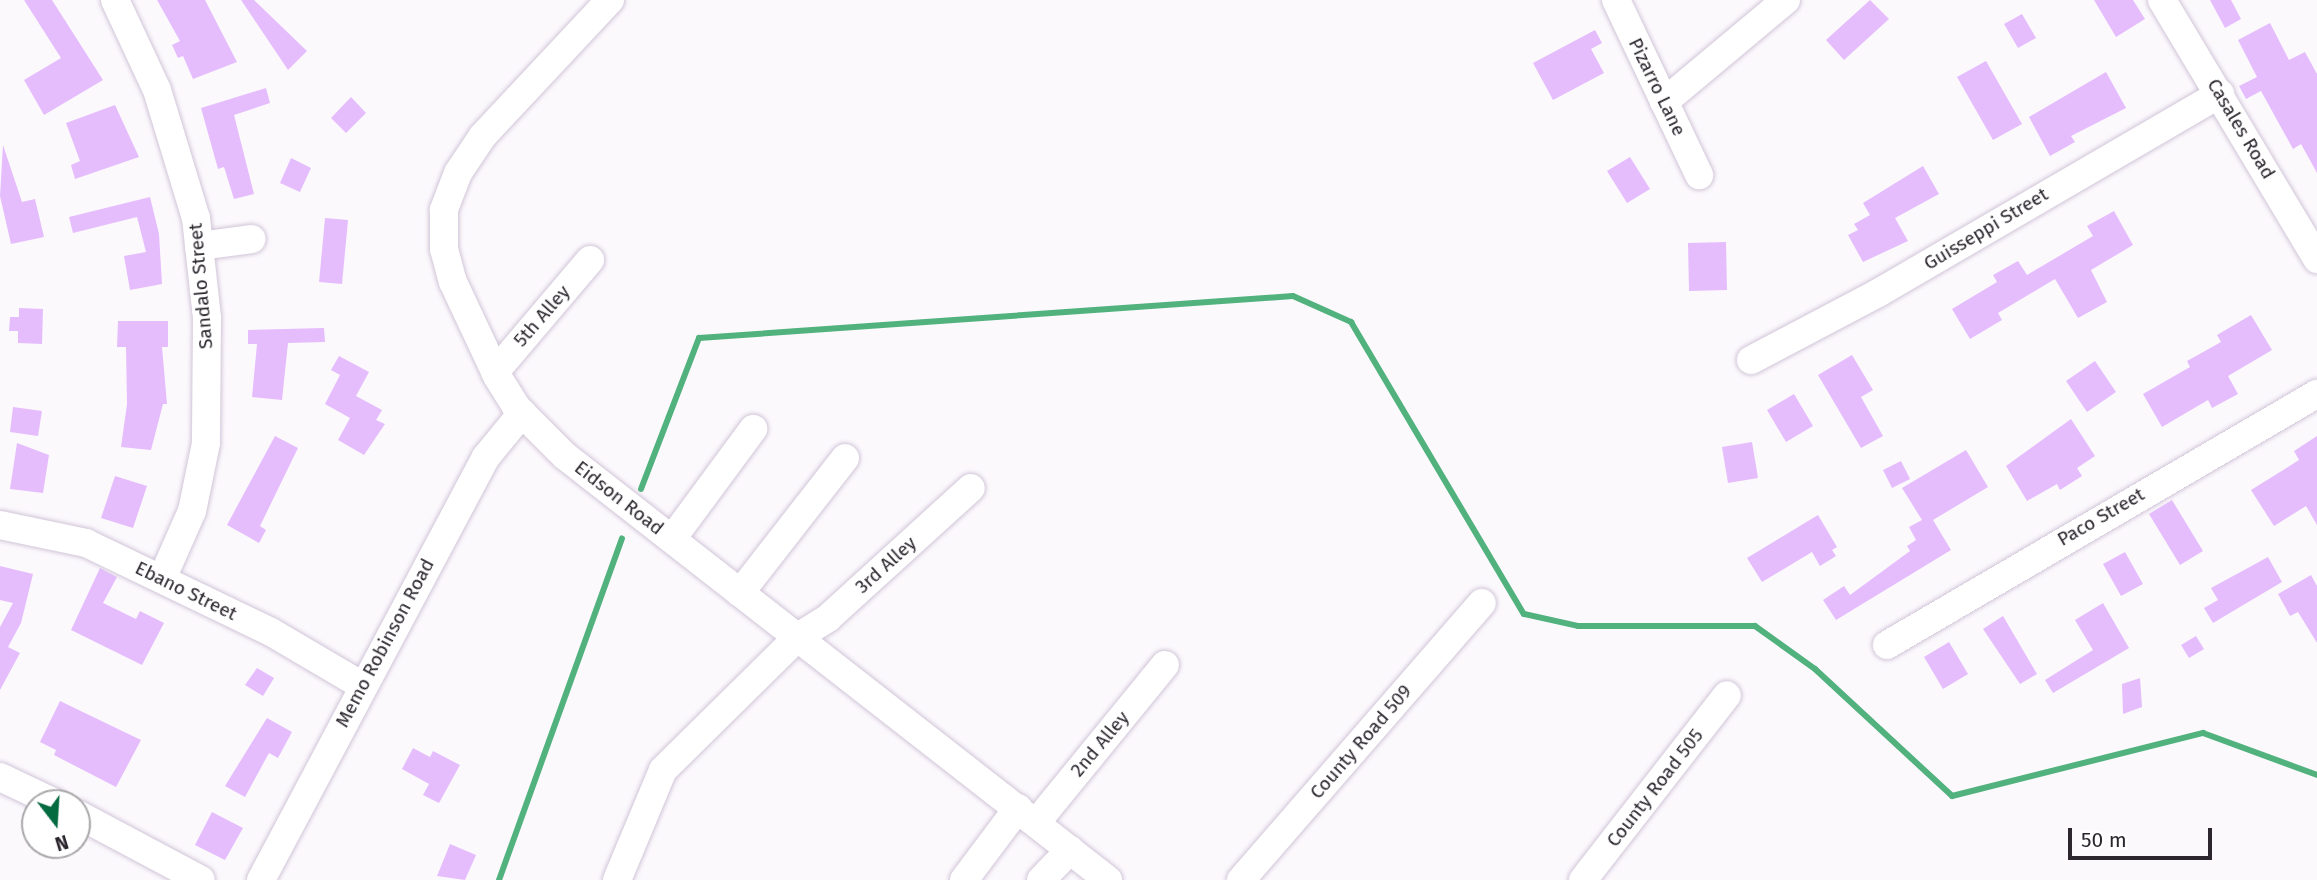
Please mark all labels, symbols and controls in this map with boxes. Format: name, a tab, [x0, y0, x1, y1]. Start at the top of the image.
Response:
street label: Pizarro Lane	[1624, 34, 1690, 140]
street label: Casales Road	[2202, 75, 2280, 183]
street label: Guisseppi Street	[1920, 183, 2052, 275]
street label: Sandalo Street	[184, 222, 218, 350]
street label: 5th Alley	[509, 281, 575, 351]
street label: Eidson Road	[570, 456, 668, 540]
street label: Paco Street	[2053, 483, 2149, 551]
street label: 3rd Alley	[851, 532, 921, 598]
street label: Memo Robinson Road	[331, 555, 439, 731]
street label: Ebano Street	[131, 557, 241, 625]
street label: County Road 509	[1305, 680, 1417, 804]
street label: 2nd Alley	[1066, 707, 1134, 781]
street label: County Road 505	[1602, 725, 1708, 851]
north arrow	[21, 789, 91, 859]
scale bar	[2072, 814, 2216, 858]
text: 50 m	[2081, 827, 2127, 853]
text: N	[52, 830, 71, 855]

